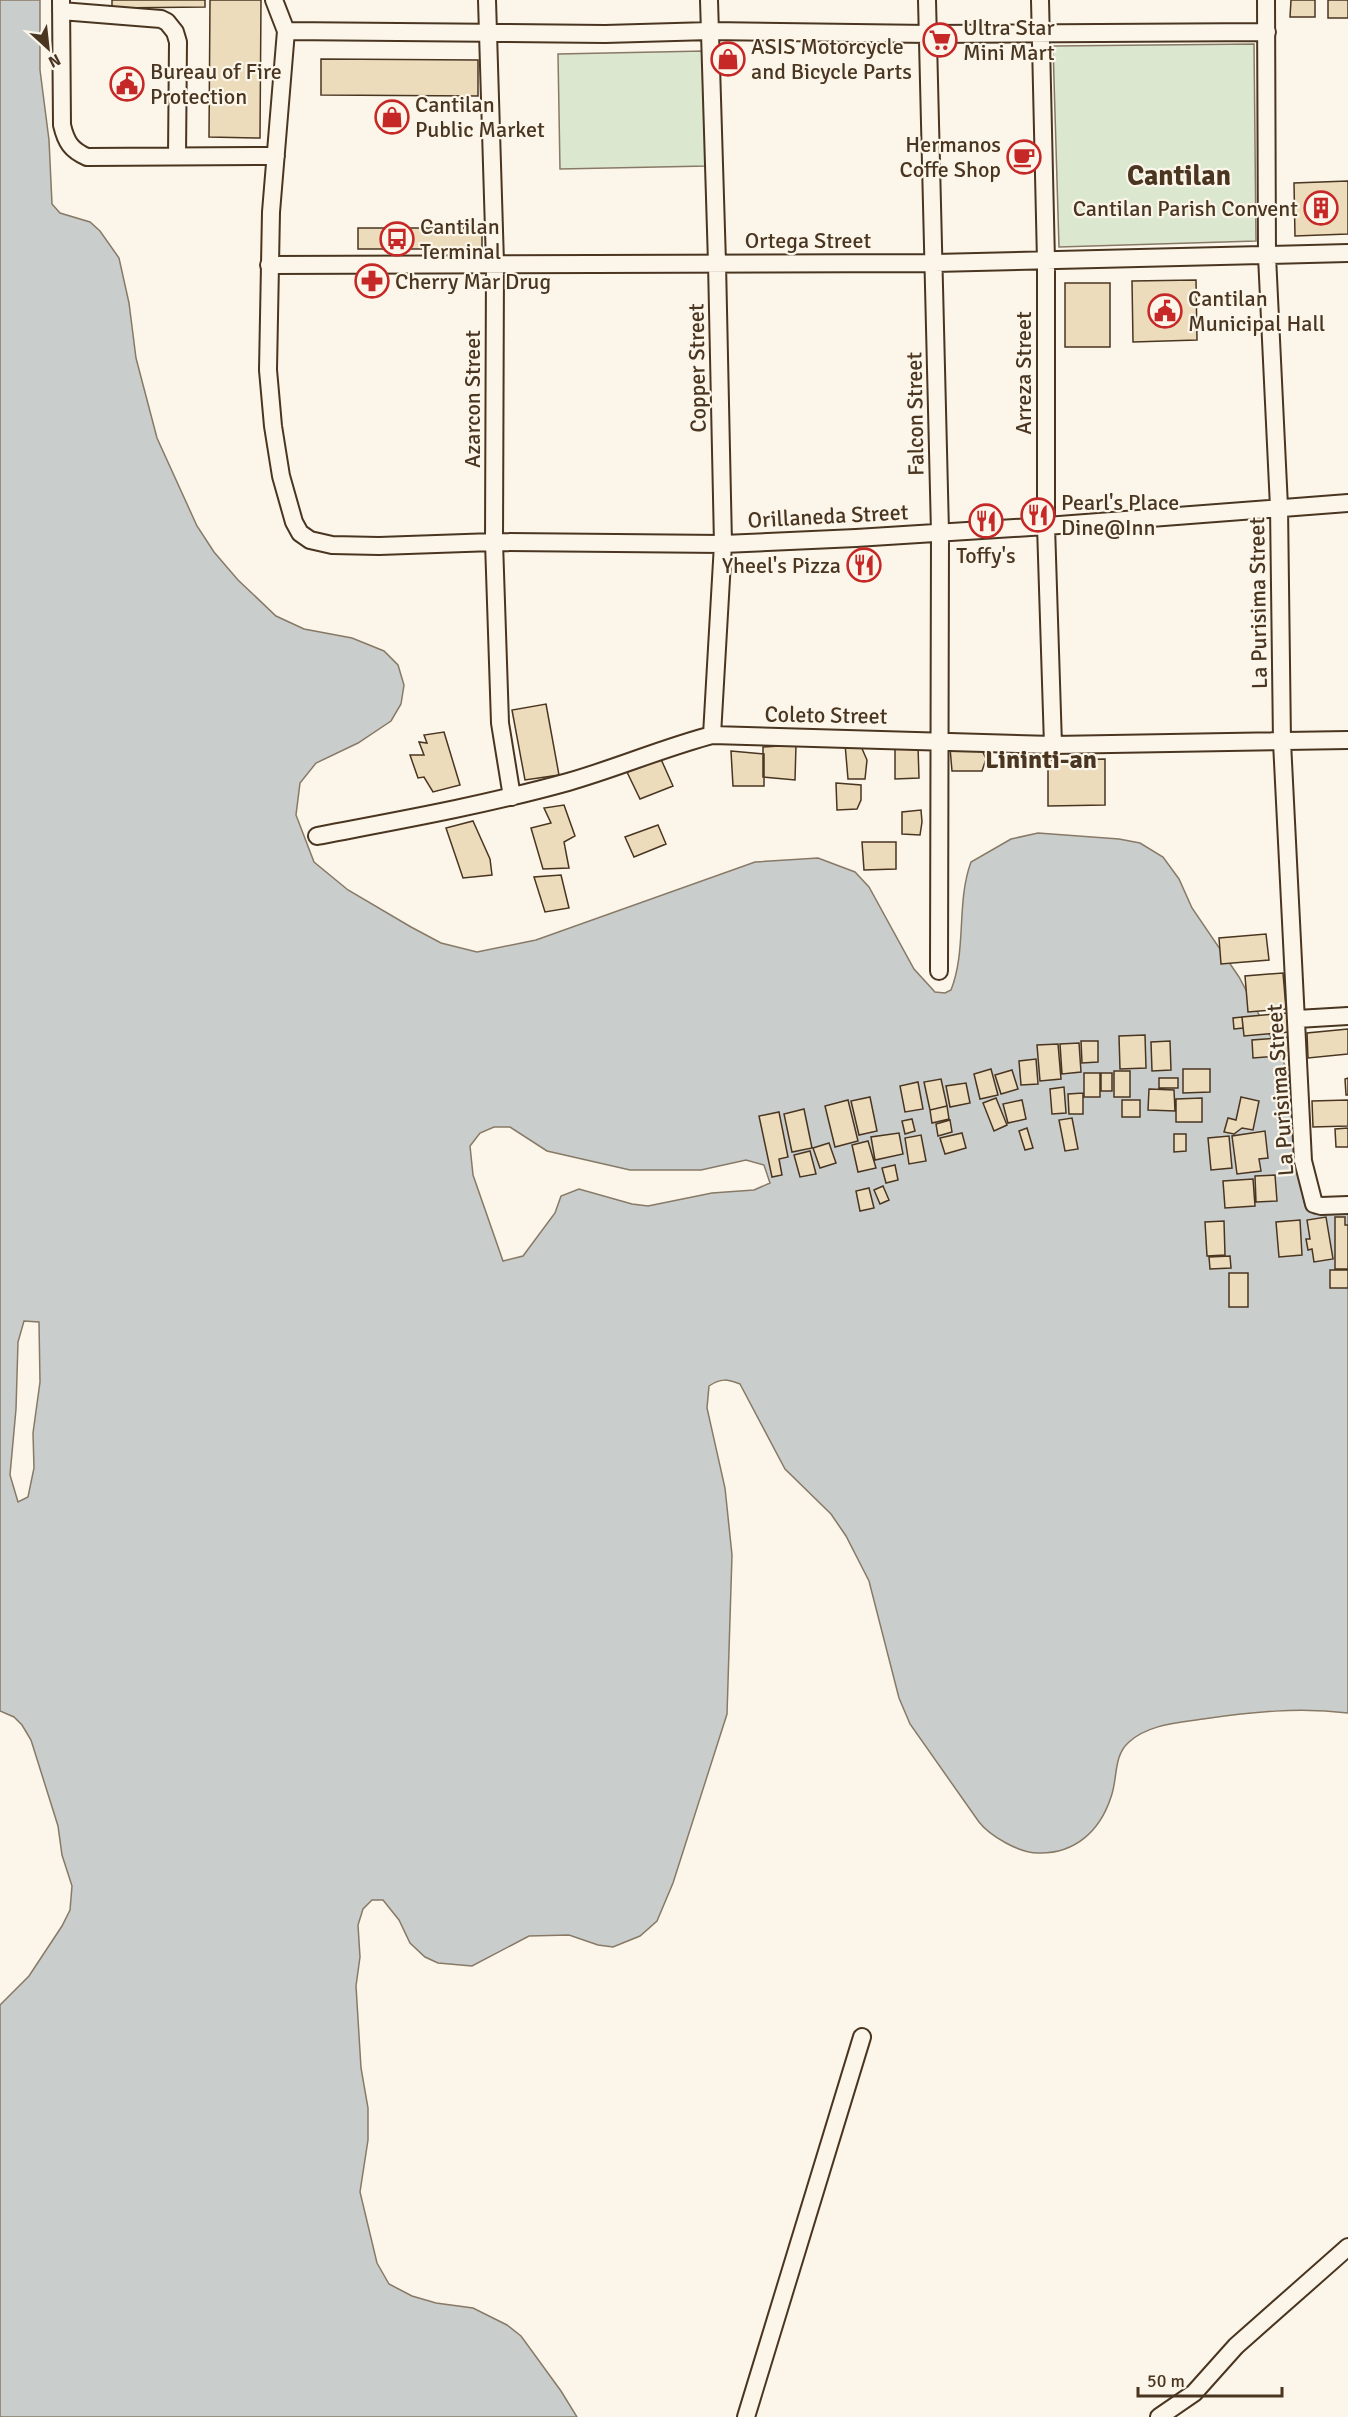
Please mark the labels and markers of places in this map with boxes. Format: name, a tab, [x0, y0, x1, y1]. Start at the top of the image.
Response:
place label: Ultra Star Mini Mart	[963, 14, 1055, 66]
supermarket icon: Ultra Star Mini Mart	[922, 22, 958, 58]
place label: ASIS Motorcycle and Bicycle Parts	[751, 33, 912, 85]
shop icon: ASIS Motorcycle and Bicycle Parts	[710, 41, 746, 77]
place label: Bureau of Fire Protection	[150, 58, 282, 110]
public building icon: Bureau of Fire Protection	[109, 66, 145, 102]
place label: Cantilan Public Market	[415, 91, 545, 143]
shop icon: Cantilan Public Market	[374, 99, 410, 135]
place label: Hermanos Coffe Shop	[900, 131, 1001, 183]
cafe icon: Hermanos Coffe Shop	[1006, 139, 1042, 175]
building icon: Cantilan Parish Convent	[1303, 190, 1339, 226]
place label: Cantilan Parish Convent	[1073, 195, 1298, 222]
place label: Cantilan Terminal	[420, 213, 501, 265]
bus stop icon: Cantilan Terminal	[379, 221, 415, 257]
pharmacy icon: Cherry Mar Drug	[354, 263, 390, 299]
place label: Cherry Mar Drug	[395, 268, 551, 295]
place label: Cantilan Municipal Hall	[1188, 285, 1325, 337]
public building icon: Cantilan Municipal Hall	[1147, 293, 1183, 329]
place label: Pearl's Place Dine@Inn	[1061, 489, 1179, 541]
restaurant icon: Pearl's Place Dine@Inn	[1020, 497, 1056, 533]
restaurant icon: Toffy's	[968, 503, 1004, 539]
place label: Toffy's	[956, 542, 1016, 569]
restaurant icon: Yheel's Pizza	[846, 547, 882, 583]
place label: Yheel's Pizza	[722, 552, 841, 579]

